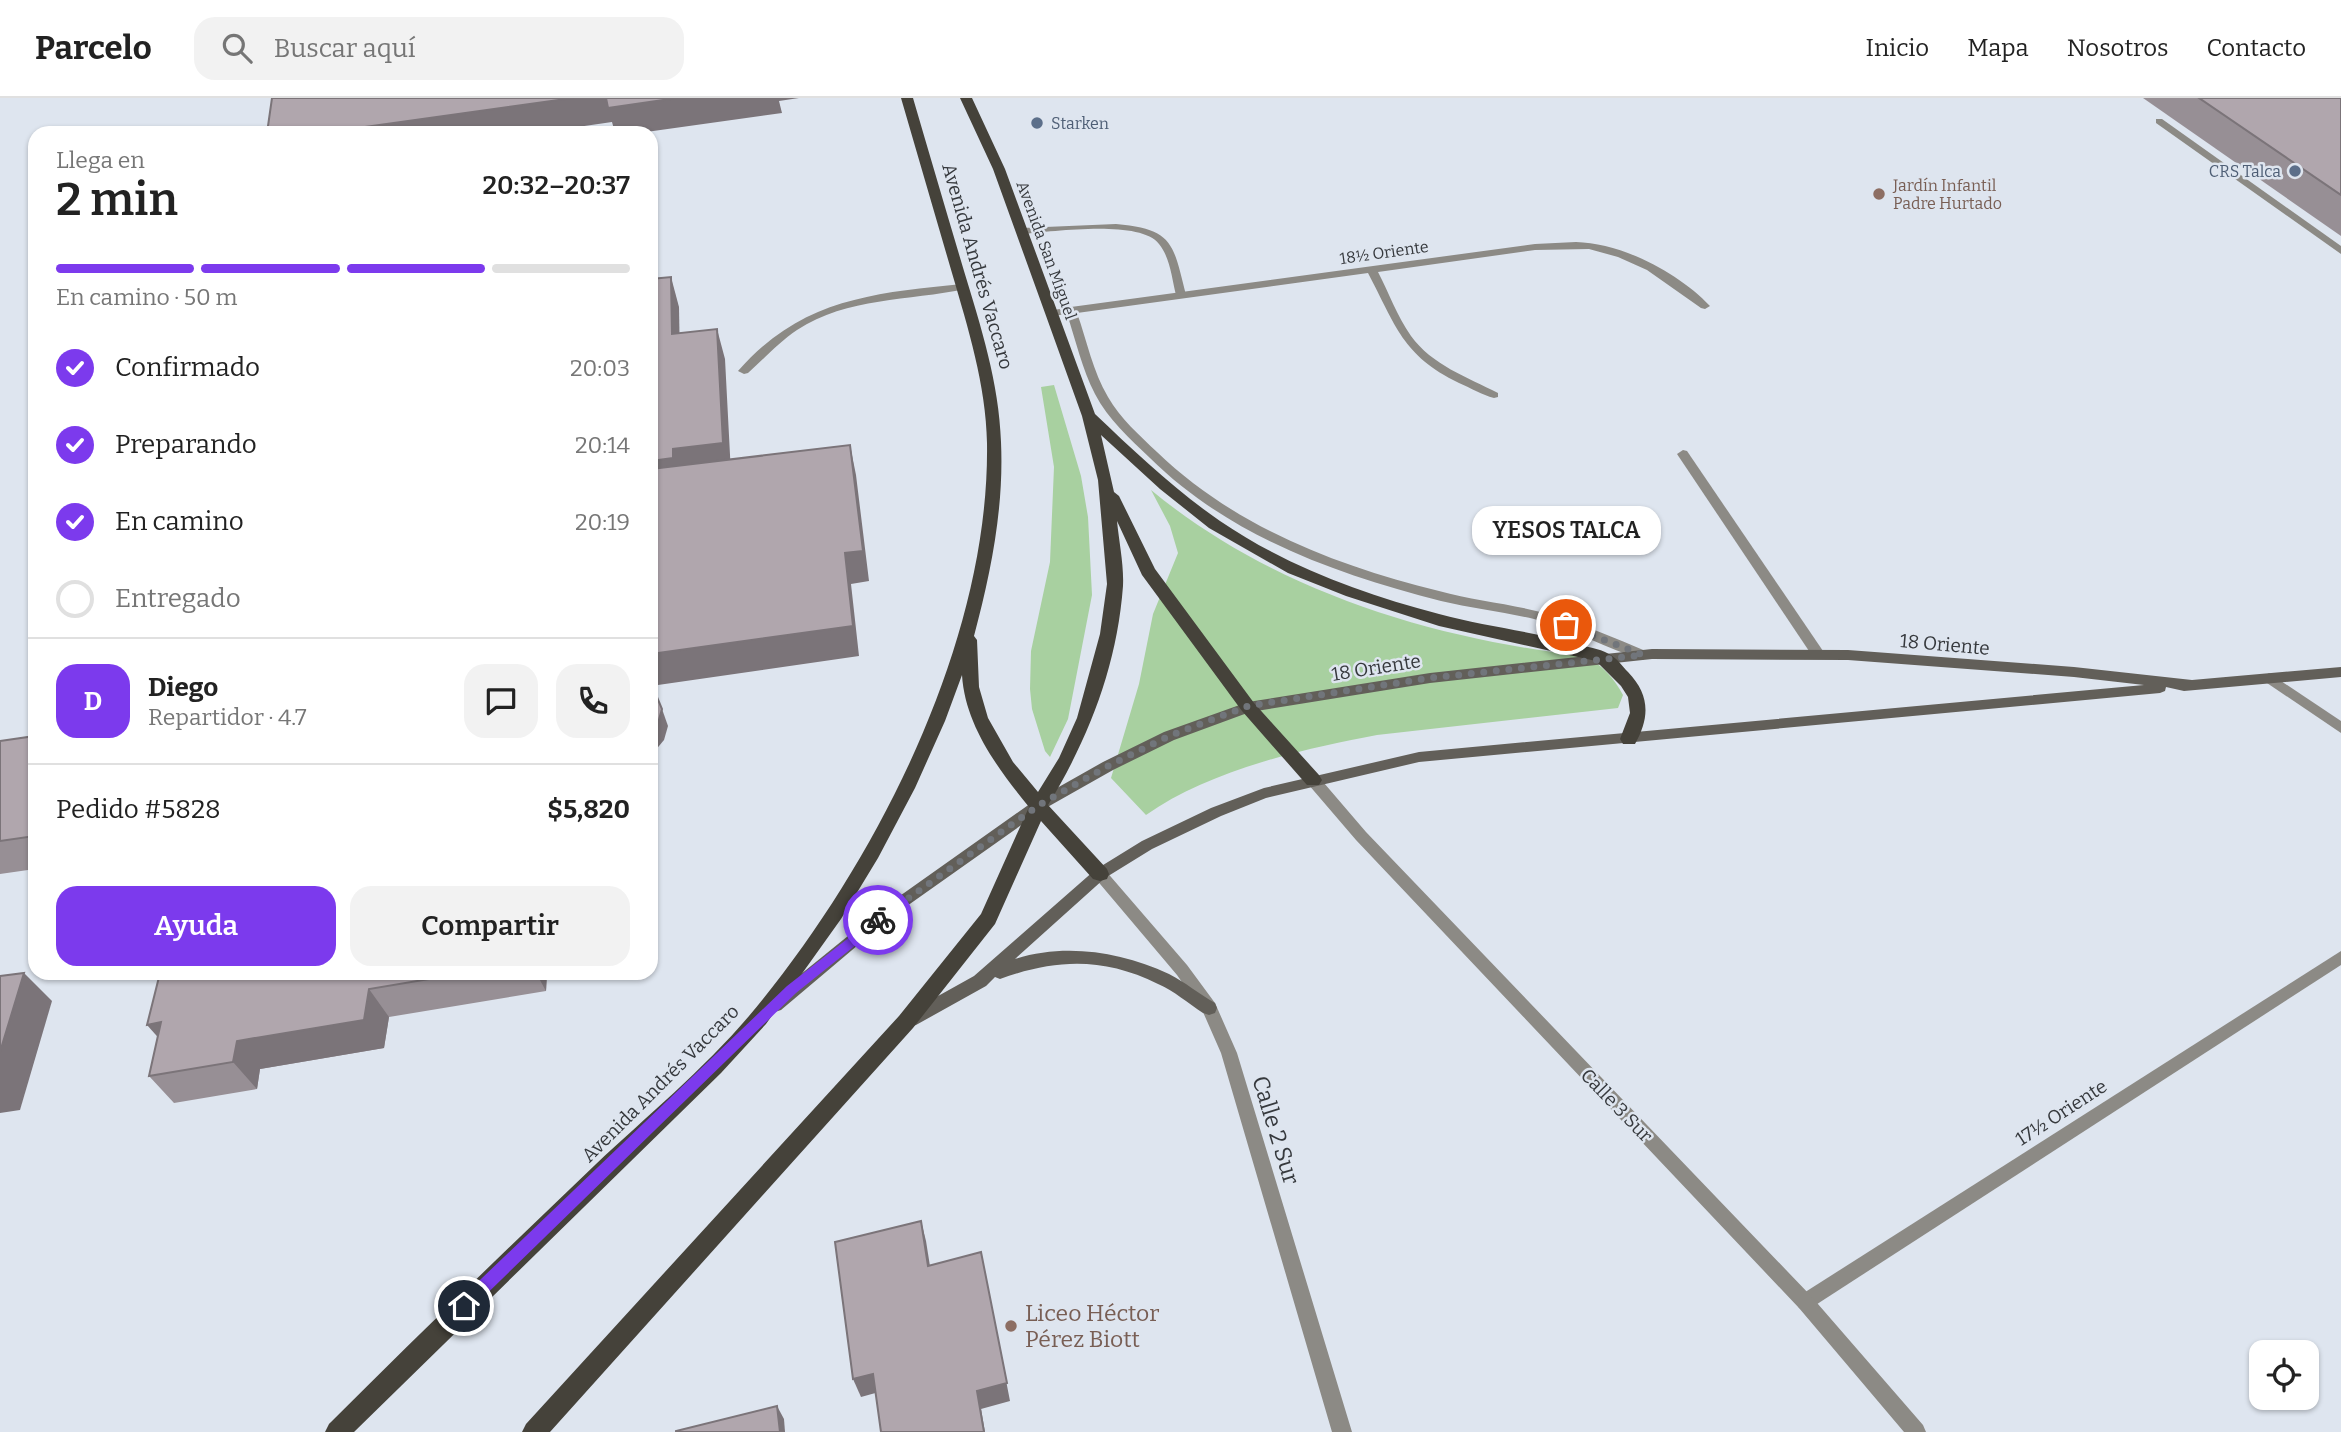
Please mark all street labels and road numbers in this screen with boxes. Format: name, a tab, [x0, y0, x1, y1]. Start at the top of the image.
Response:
street label: Avenida Andrés Vaccaro	[937, 161, 1018, 372]
street label: Avenida San Miguel	[1013, 178, 1081, 322]
street label: 18½ Oriente	[1338, 237, 1430, 268]
street label: 18 Oriente	[1899, 629, 1991, 660]
street label: 18 Oriente	[1330, 649, 1422, 686]
street label: Avenida Andrés Vaccaro	[577, 1000, 744, 1167]
street label: Calle 3 Sur	[1576, 1064, 1658, 1147]
street label: Calle 2 Sur	[1246, 1072, 1306, 1188]
street label: 17½ Oriente	[2011, 1074, 2111, 1150]

